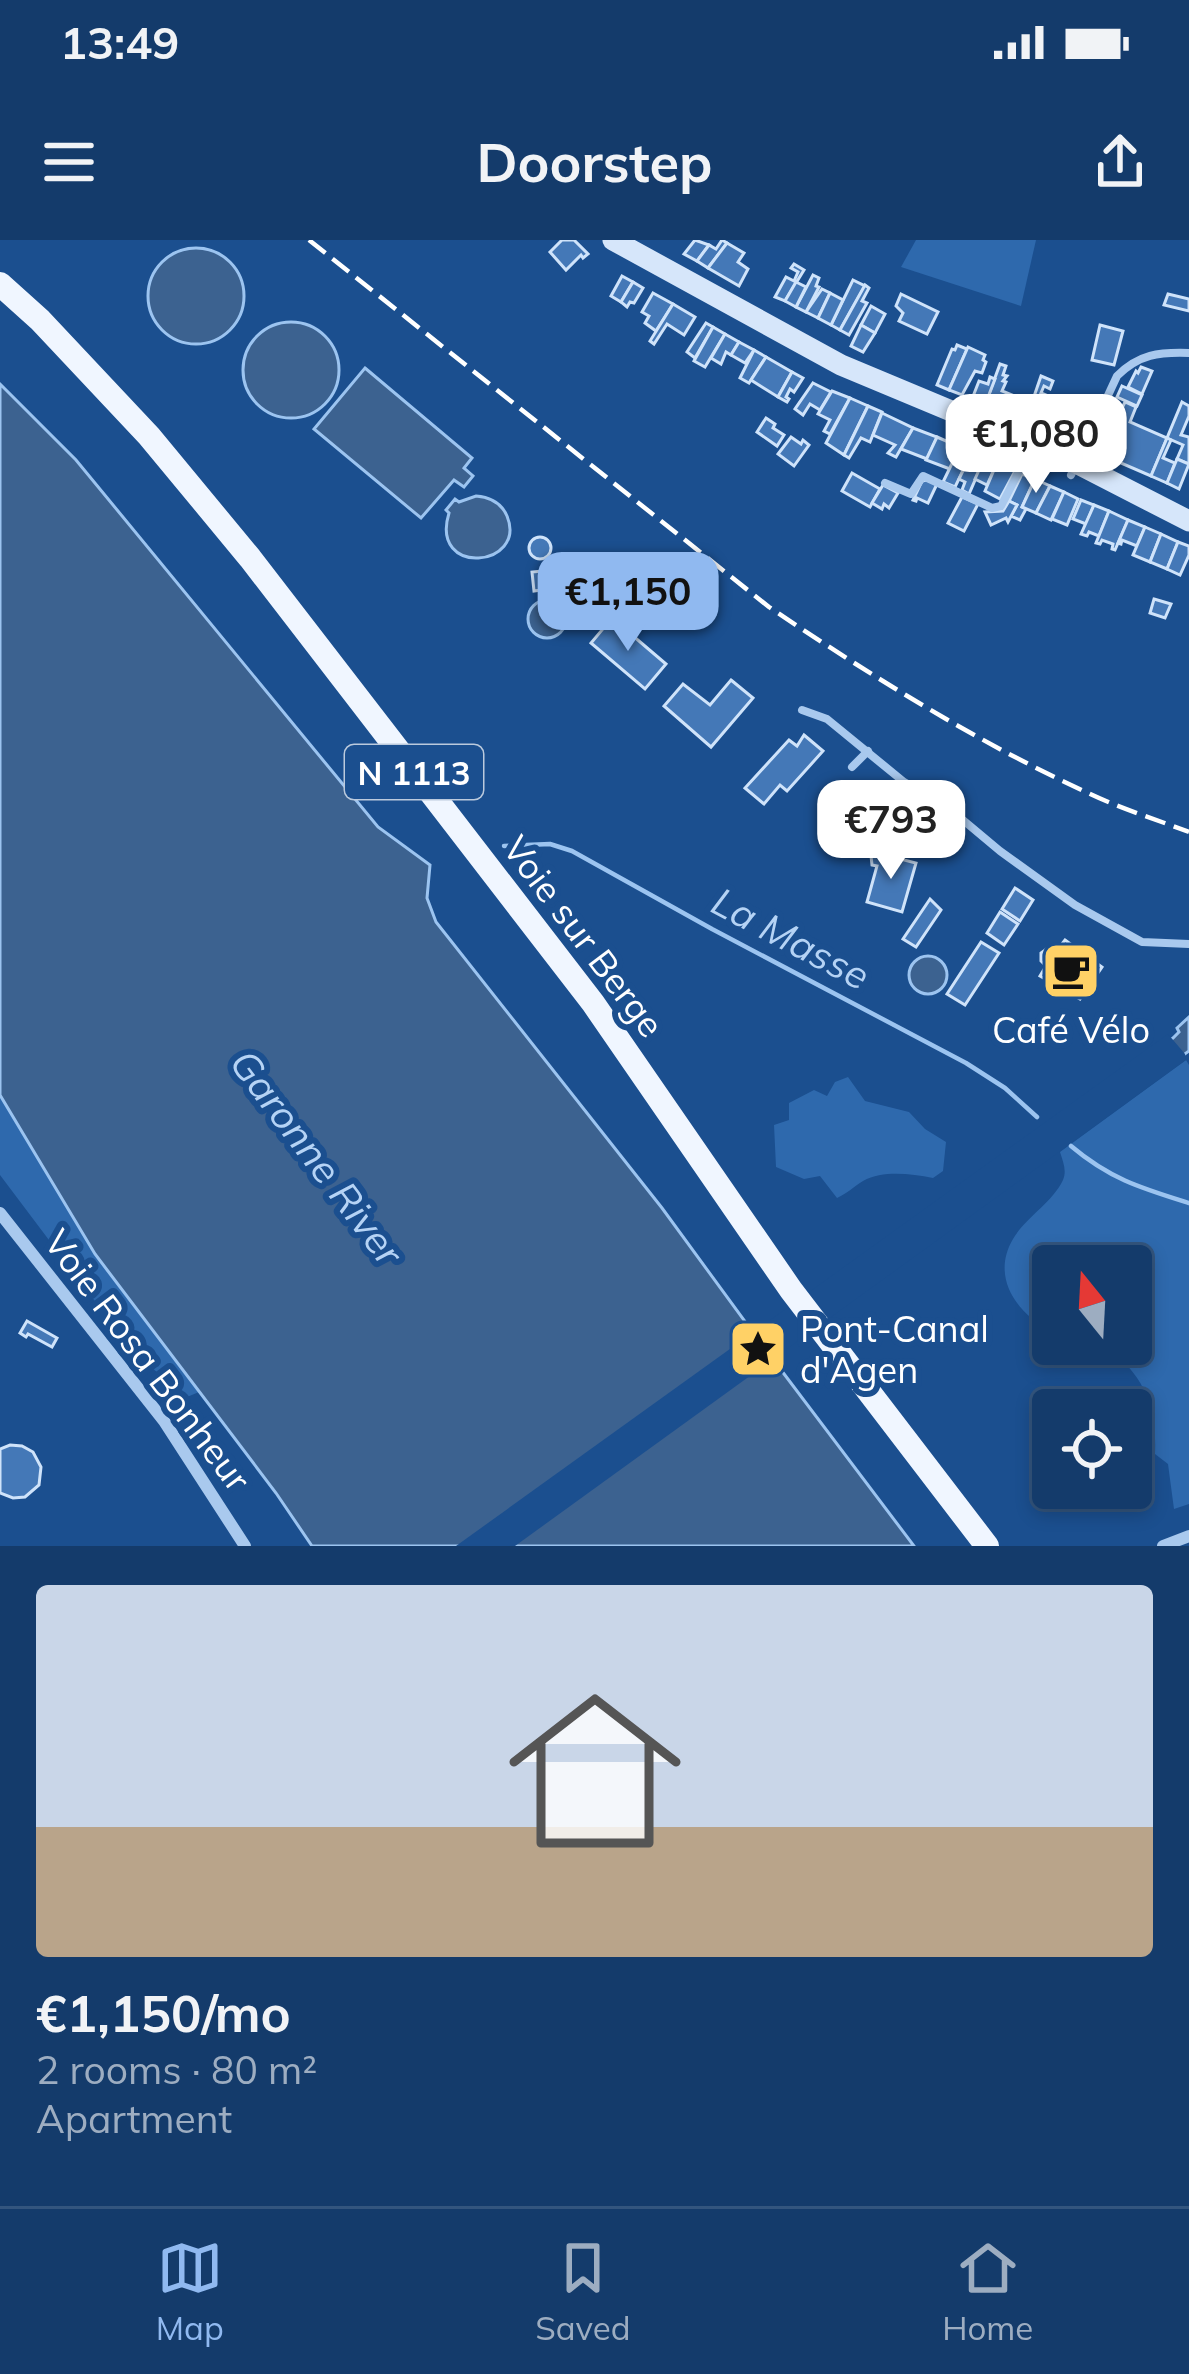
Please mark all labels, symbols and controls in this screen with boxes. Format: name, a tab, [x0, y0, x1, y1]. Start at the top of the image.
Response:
text: 13:49	[60, 14, 179, 70]
text: Doorstep	[476, 128, 713, 196]
icon: menu	[36, 129, 102, 195]
icon: share	[1087, 129, 1153, 195]
pin: €1,080	[938, 394, 1134, 496]
text: €1,080	[973, 408, 1099, 457]
pin: €1,150	[530, 552, 726, 654]
text: €1,150	[565, 566, 691, 615]
road number: N 1113	[345, 745, 483, 799]
pin: €793	[820, 780, 962, 882]
text: €793	[844, 794, 938, 843]
street label: Voie sur Berge	[494, 826, 674, 1046]
water label: La Masse	[704, 876, 878, 1000]
cafe icon: Café Vélo	[1040, 940, 1102, 1002]
place label: Café Vélo	[992, 1007, 1150, 1052]
water label: Garonne River	[220, 1040, 415, 1276]
street label: Voie Rosa Bonheur	[35, 1220, 261, 1500]
north arrow	[1032, 1245, 1152, 1365]
map controls	[1032, 1245, 1152, 1509]
place label: Pont-Canal d'Agen	[800, 1306, 989, 1392]
place icon: Pont-Canal d'Agen	[727, 1318, 789, 1380]
button: locate	[1032, 1389, 1152, 1509]
icon: home	[487, 1663, 703, 1879]
text: €1,150/mo	[36, 1981, 291, 2045]
text: 2 rooms · 80 m²	[36, 2045, 317, 2094]
text: Apartment	[36, 2094, 232, 2143]
tab: Map	[156, 2235, 224, 2348]
tab: Saved	[535, 2235, 631, 2348]
tab: Home	[942, 2235, 1033, 2348]

